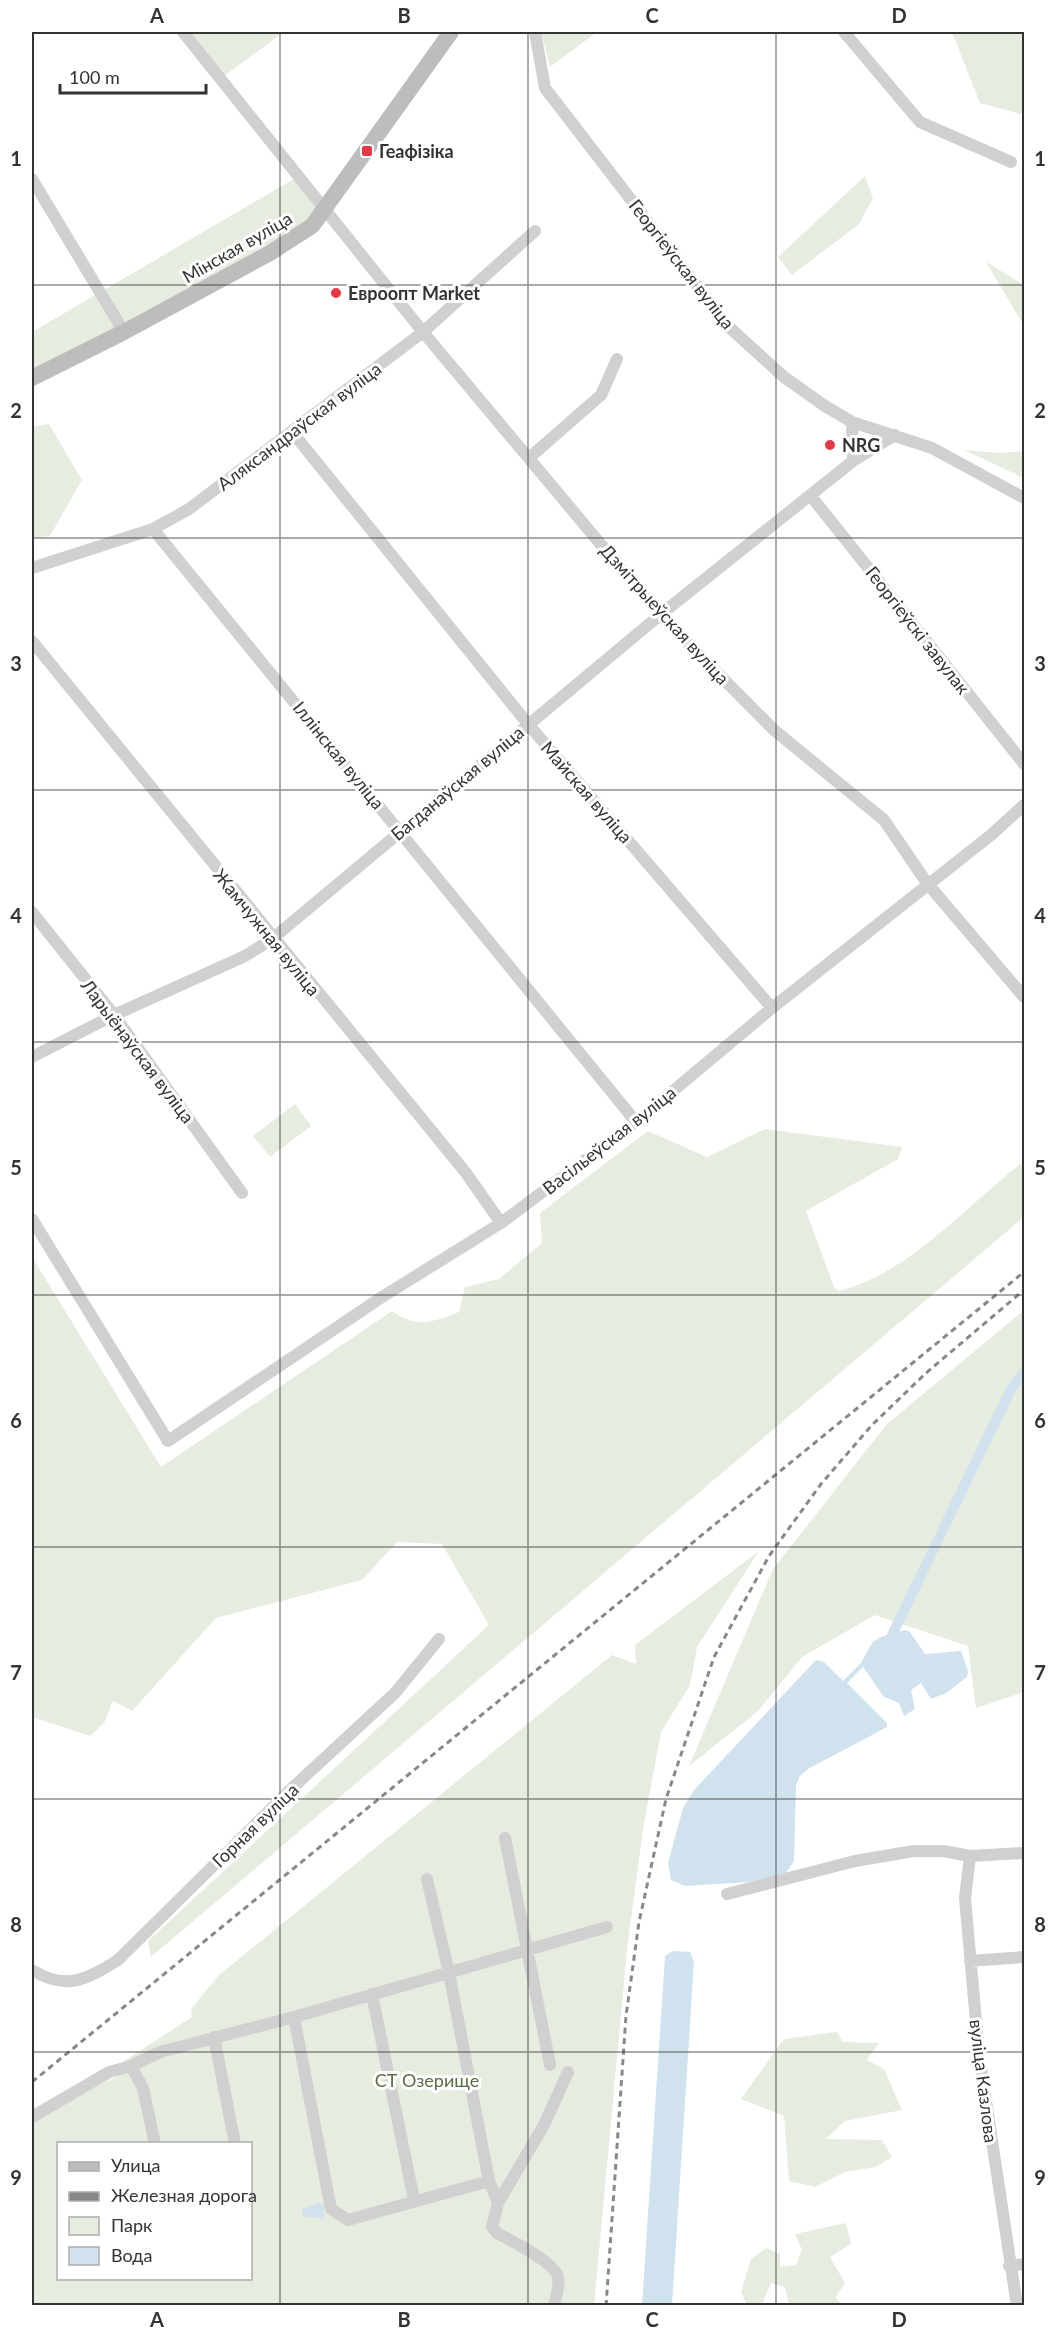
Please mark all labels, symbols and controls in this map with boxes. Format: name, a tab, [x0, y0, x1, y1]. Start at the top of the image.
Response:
text: A	[149, 3, 164, 27]
text: B	[397, 3, 411, 27]
text: C	[645, 3, 659, 27]
text: D	[891, 3, 907, 27]
scale bar	[60, 57, 206, 95]
text: 100 m	[69, 66, 120, 88]
place label: Геафізіка	[379, 140, 454, 162]
marker: Геафізіка	[360, 144, 374, 158]
text: 1	[10, 146, 22, 170]
text: 1	[1034, 146, 1046, 170]
street label: Георгіеўская вуліца	[625, 195, 739, 333]
street label: Мінская вуліца	[178, 207, 296, 287]
place label: Евроопт Market	[348, 282, 480, 304]
marker: Евроопт Market	[329, 286, 343, 300]
street label: Аляксандраўская вуліца	[213, 357, 385, 495]
text: 2	[10, 398, 22, 422]
text: 2	[1034, 398, 1046, 422]
place label: NRG	[842, 434, 880, 456]
marker: NRG	[823, 438, 837, 452]
street label: Дзмітрыеўская вуліца	[596, 539, 734, 689]
street label: Георгіеўскі завулак	[861, 562, 975, 699]
text: 3	[10, 651, 22, 675]
text: 3	[1034, 651, 1046, 675]
street label: Іллінская вуліца	[289, 697, 389, 813]
street label: Багданаўская вуліца	[386, 721, 528, 845]
street label: Майская вуліца	[537, 737, 637, 847]
street label: Жамчужная вуліца	[209, 864, 325, 1000]
text: 4	[10, 903, 22, 927]
text: 4	[1034, 903, 1046, 927]
street label: Ларыёнаўская вуліца	[76, 974, 199, 1127]
street label: Васільеўская вуліца	[538, 1081, 680, 1199]
text: 5	[10, 1155, 22, 1179]
text: 5	[1034, 1155, 1046, 1179]
text: 6	[10, 1408, 22, 1432]
text: 6	[1034, 1408, 1046, 1432]
text: 7	[10, 1660, 22, 1684]
text: 7	[1034, 1660, 1046, 1684]
street label: Горная вуліца	[207, 1778, 303, 1872]
text: 8	[10, 1912, 22, 1936]
text: 8	[1034, 1912, 1046, 1936]
street label: вуліца Казлова	[966, 2018, 1002, 2144]
park label: СТ Озерище	[375, 2069, 479, 2091]
legend	[57, 2142, 252, 2280]
text: Улица	[111, 2154, 161, 2176]
text: 9	[10, 2165, 22, 2189]
text: 9	[1034, 2165, 1046, 2189]
text: Железная дорога	[111, 2184, 257, 2206]
text: Парк	[111, 2214, 153, 2236]
text: Вода	[111, 2244, 152, 2266]
text: A	[149, 2307, 164, 2331]
text: B	[397, 2307, 411, 2331]
text: C	[645, 2307, 659, 2331]
text: D	[891, 2307, 907, 2331]

